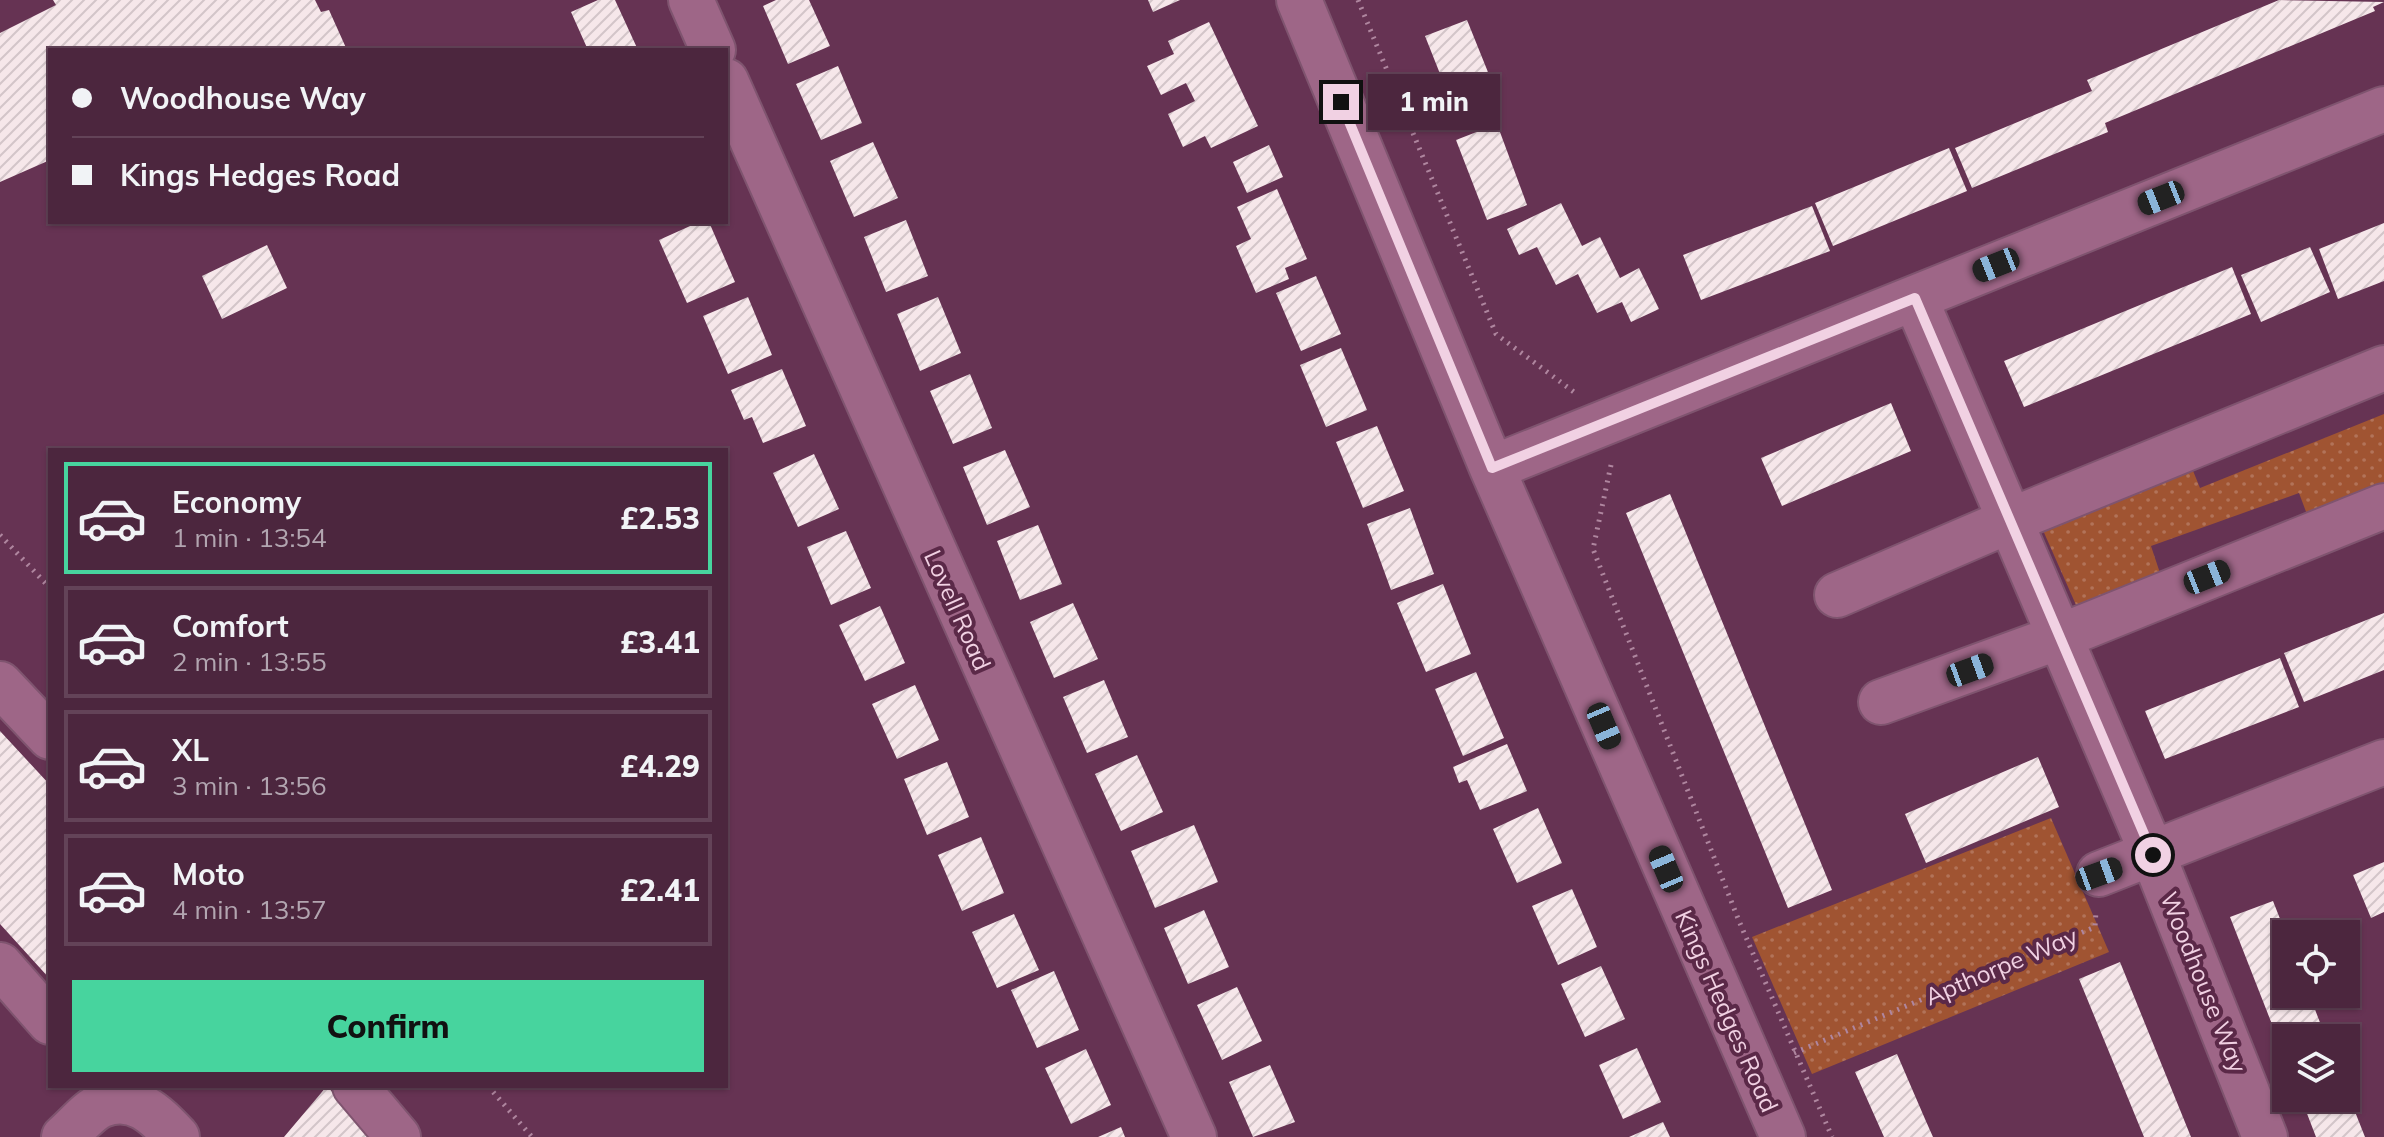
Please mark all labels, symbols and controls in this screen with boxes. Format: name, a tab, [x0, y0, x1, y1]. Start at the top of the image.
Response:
callout: 1 min	[1369, 74, 1501, 130]
text: Woodhouse Way	[120, 79, 366, 117]
route end	[1323, 84, 1359, 120]
text: 1 min	[1399, 85, 1469, 118]
text: Kings Hedges Road	[120, 156, 400, 194]
car	[2134, 178, 2188, 218]
car	[1969, 245, 2023, 285]
icon: car	[76, 482, 148, 554]
text: Economy	[172, 483, 301, 521]
text: £2.53	[620, 499, 700, 537]
text: 1 min · 13:54	[172, 521, 327, 554]
street label: Lovell Road	[918, 545, 998, 675]
car	[2180, 557, 2234, 597]
icon: car	[76, 606, 148, 678]
text: Comfort	[172, 607, 289, 645]
text: £3.41	[620, 623, 700, 661]
text: 2 min · 13:55	[172, 645, 327, 678]
car	[1943, 651, 1997, 689]
car	[1584, 699, 1624, 753]
icon: car	[76, 730, 148, 802]
text: XL	[172, 731, 209, 769]
text: £4.29	[620, 747, 700, 785]
text: 3 min · 13:56	[172, 769, 327, 802]
route start	[2135, 837, 2171, 873]
car	[1646, 842, 1686, 896]
icon: car	[76, 854, 148, 926]
text: Moto	[172, 855, 245, 893]
car	[2072, 855, 2126, 893]
text: £2.41	[620, 871, 700, 909]
street label: Woodhouse Way	[2154, 887, 2254, 1077]
text: 4 min · 13:57	[172, 893, 327, 926]
street label: Kings Hedges Road	[1669, 905, 1785, 1117]
street label: Apthorpe Way	[1920, 920, 2082, 1012]
map controls	[2272, 920, 2360, 1112]
button: locate	[2272, 920, 2360, 1008]
button: Confirm	[72, 980, 704, 1072]
button: layers	[2272, 1024, 2360, 1112]

